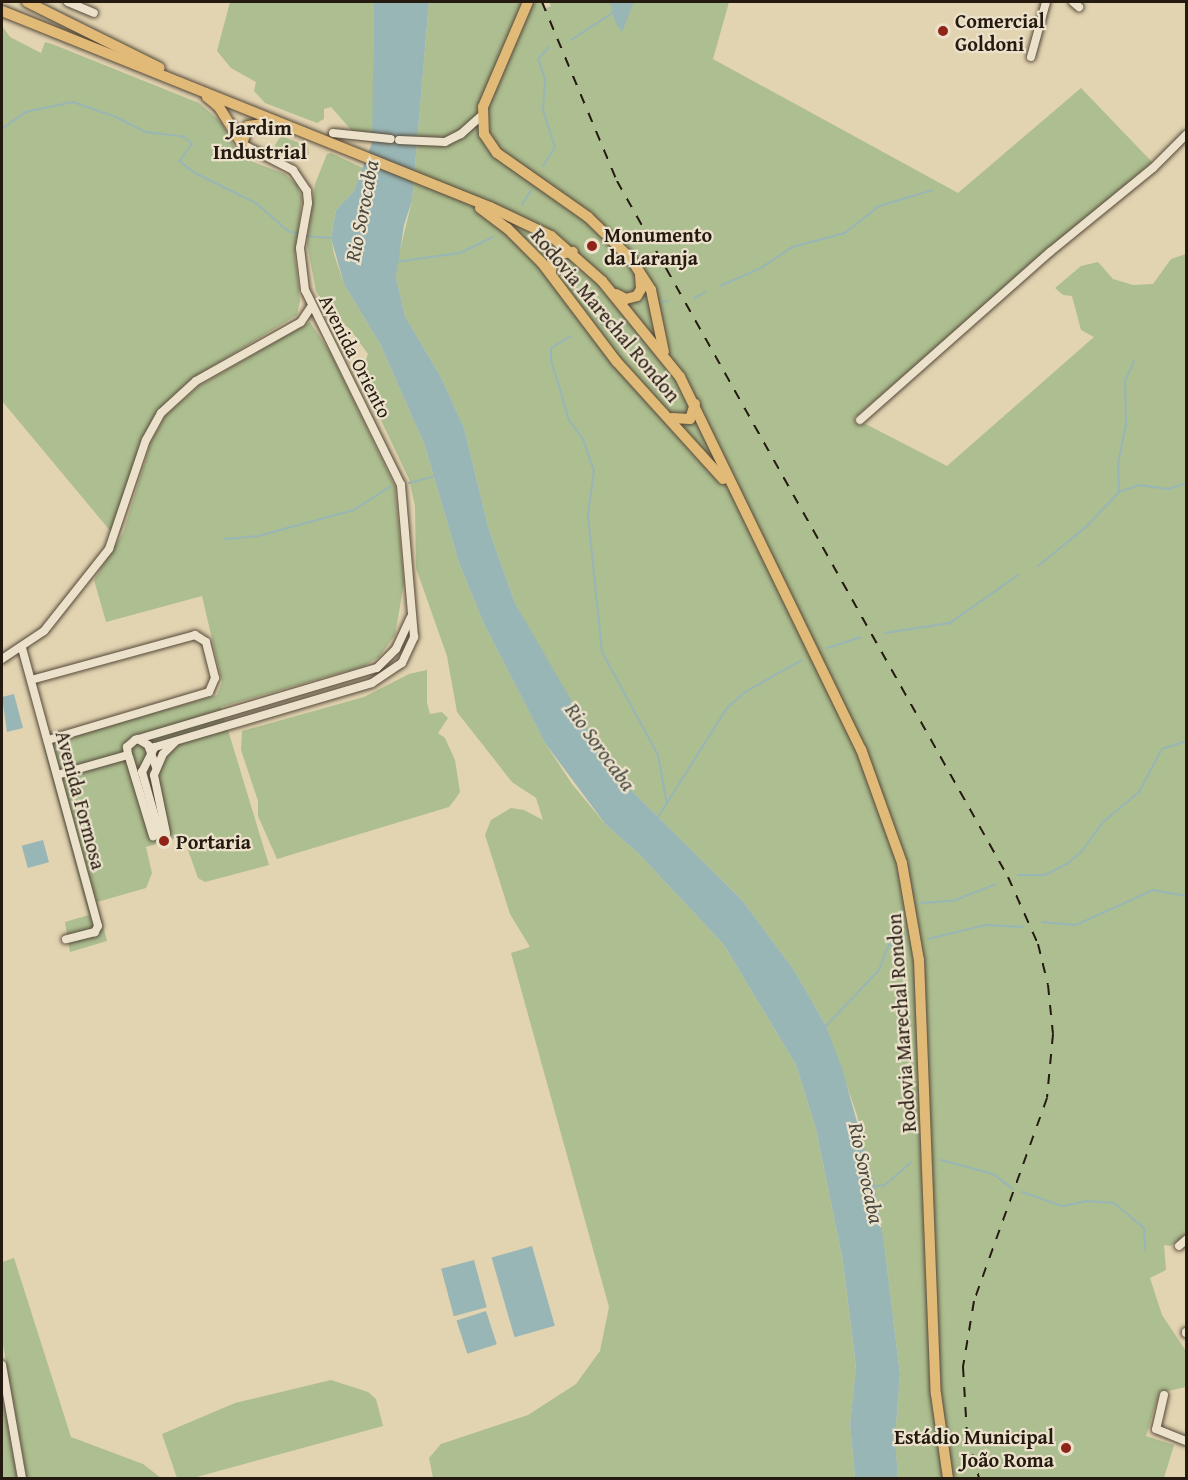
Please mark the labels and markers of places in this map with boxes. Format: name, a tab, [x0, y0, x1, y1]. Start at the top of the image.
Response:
place label: Comercial Goldoni	[955, 8, 1045, 55]
marker: Comercial Goldoni	[936, 24, 950, 38]
place label: Monumento da Laranja	[604, 222, 712, 269]
marker: Monumento da Laranja	[585, 239, 599, 253]
place label: Portaria	[176, 829, 251, 853]
marker: Portaria	[157, 834, 171, 848]
place label: Estádio Municipal João Roma	[894, 1424, 1054, 1471]
marker: Estádio Municipal João Roma	[1059, 1441, 1073, 1455]

